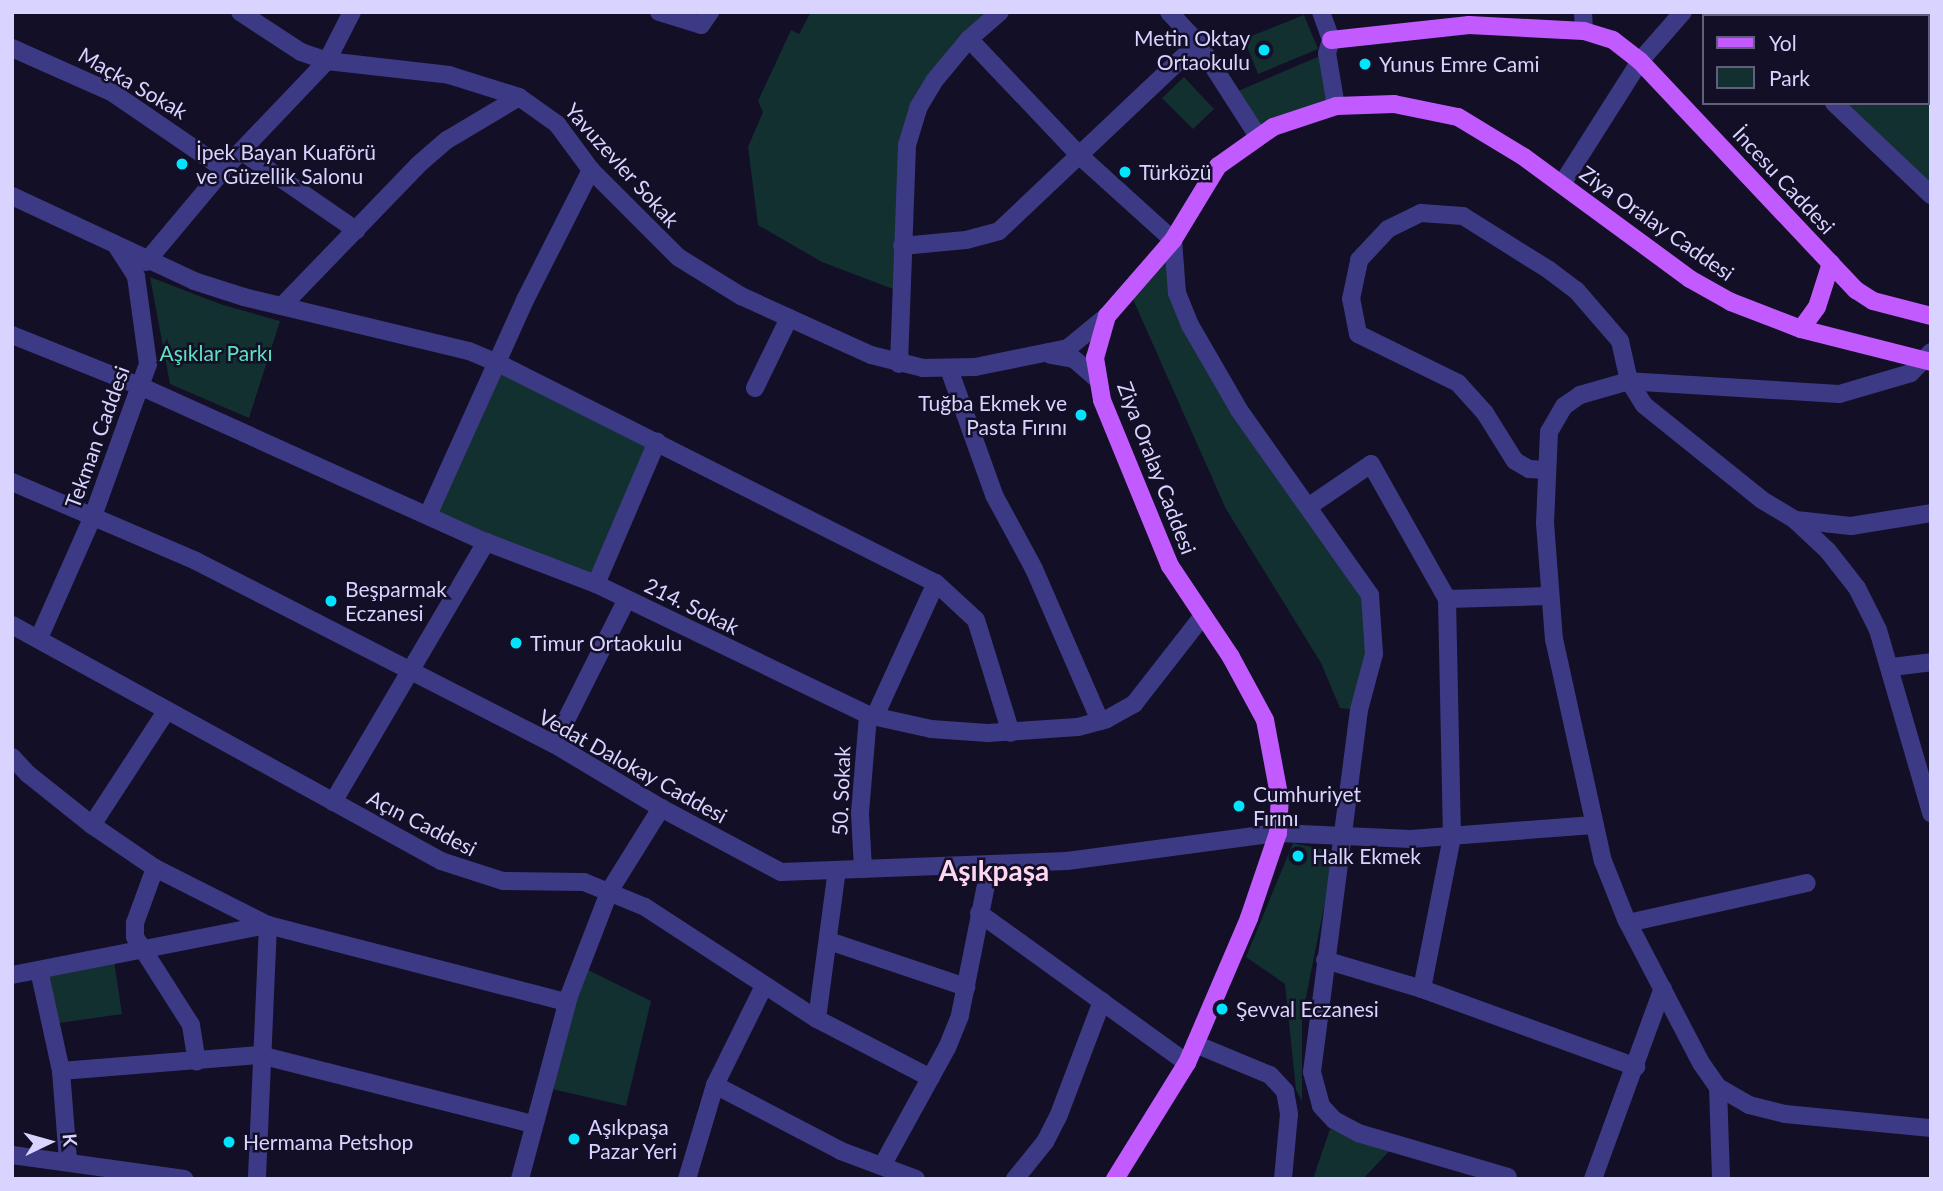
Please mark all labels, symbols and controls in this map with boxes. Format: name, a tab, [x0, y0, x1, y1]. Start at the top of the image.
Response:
legend	[1702, 14, 1929, 105]
place label: Metin Oktay Ortaokulu	[1134, 25, 1250, 75]
text: Yol	[1769, 30, 1797, 55]
street label: Maçka Sokak	[74, 42, 192, 124]
marker: Metin Oktay Ortaokulu	[1256, 42, 1272, 58]
place label: Yunus Emre Cami	[1379, 51, 1540, 77]
marker: Yunus Emre Cami	[1357, 56, 1373, 72]
text: Park	[1769, 65, 1810, 90]
street label: Yavuzevler Sokak	[560, 98, 684, 232]
street label: İncesu Caddesi	[1728, 121, 1840, 239]
place label: İpek Bayan Kuaförü ve Güzellik Salonu	[196, 139, 376, 189]
marker: İpek Bayan Kuaförü ve Güzellik Salonu	[174, 156, 190, 172]
place label: Türközü	[1139, 159, 1212, 185]
street label: Ziya Oralay Caddesi	[1575, 160, 1739, 286]
marker: Türközü	[1117, 164, 1133, 180]
park label: Aşıklar Parkı	[159, 340, 273, 366]
street label: Tekman Caddesi	[60, 362, 134, 512]
street label: Ziya Oralay Caddesi	[1112, 378, 1202, 558]
place label: Tuğba Ekmek ve Pasta Fırını	[918, 390, 1067, 440]
marker: Tuğba Ekmek ve Pasta Fırını	[1073, 407, 1089, 423]
street label: 214. Sokak	[641, 572, 743, 640]
place label: Beşparmak Eczanesi	[345, 576, 447, 626]
marker: Beşparmak Eczanesi	[323, 593, 339, 609]
place label: Timur Ortaokulu	[530, 630, 683, 656]
marker: Timur Ortaokulu	[508, 635, 524, 651]
street label: Vedat Dalokay Caddesi	[534, 704, 732, 828]
street label: 50. Sokak	[827, 746, 855, 836]
place label: Cumhuriyet Fırını	[1253, 781, 1361, 831]
street label: Açın Caddesi	[363, 785, 481, 861]
marker: Cumhuriyet Fırını	[1231, 798, 1247, 814]
place label: Halk Ekmek	[1312, 843, 1421, 869]
marker: Halk Ekmek	[1290, 848, 1306, 864]
district label: Aşıkpaşa	[939, 853, 1049, 887]
place label: Şevval Eczanesi	[1236, 996, 1379, 1022]
marker: Şevval Eczanesi	[1214, 1001, 1230, 1017]
north arrow	[14, 1107, 84, 1177]
place label: Aşıkpaşa Pazar Yeri	[588, 1114, 678, 1164]
place label: Hermama Petshop	[243, 1129, 413, 1155]
marker: Aşıkpaşa Pazar Yeri	[566, 1131, 582, 1147]
text: K	[58, 1133, 82, 1148]
marker: Hermama Petshop	[221, 1134, 237, 1150]

